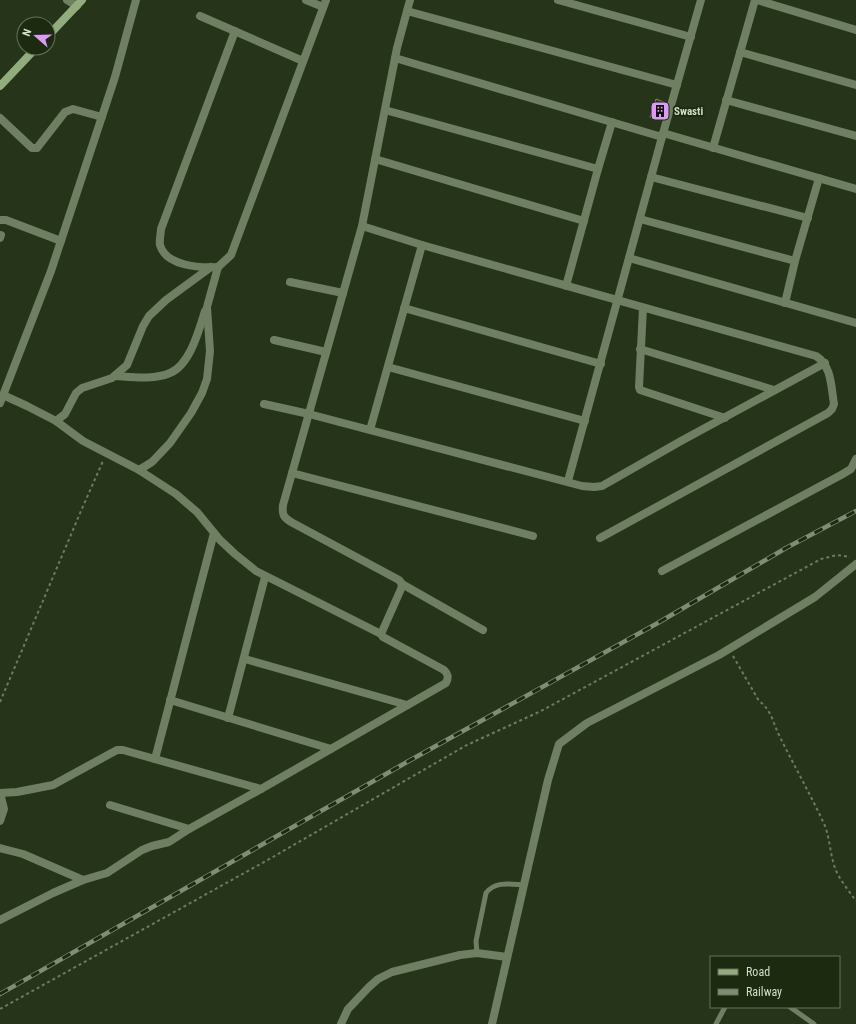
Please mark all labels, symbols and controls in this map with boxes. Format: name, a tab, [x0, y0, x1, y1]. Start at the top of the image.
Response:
north arrow	[16, 16, 56, 56]
text: N	[20, 27, 34, 38]
building icon: Swasti	[649, 100, 671, 122]
place label: Swasti	[674, 105, 703, 118]
legend	[710, 956, 840, 1008]
text: Road	[746, 965, 770, 979]
text: Railway	[746, 985, 782, 999]

